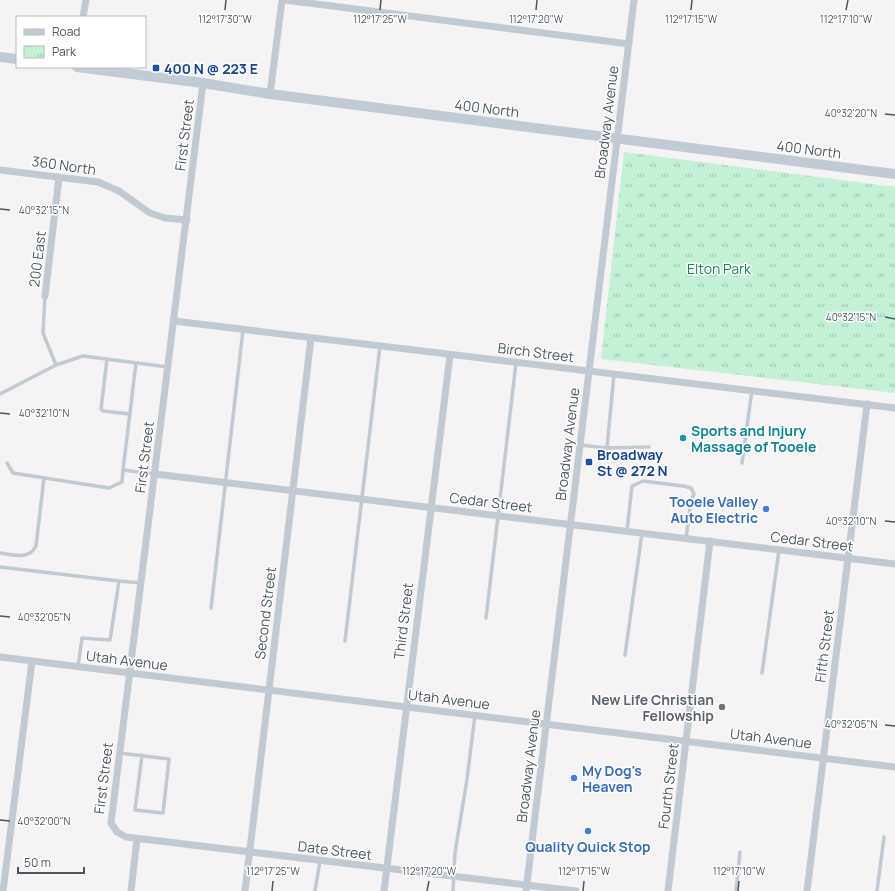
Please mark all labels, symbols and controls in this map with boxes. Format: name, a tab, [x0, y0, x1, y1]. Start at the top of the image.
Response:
text: 112°17'30"W	[198, 12, 253, 26]
text: 112°17'25"W	[353, 12, 408, 26]
text: 112°17'20"W	[509, 12, 564, 26]
text: 112°17'15"W	[665, 12, 718, 26]
text: 112°17'10"W	[820, 12, 873, 26]
legend	[16, 16, 146, 68]
text: Road	[52, 23, 80, 40]
text: Park	[52, 43, 77, 60]
place label: 400 N @ 223 E	[164, 59, 258, 78]
marker: 400 N @ 223 E	[151, 63, 161, 73]
street label: Broadway Avenue	[590, 64, 622, 180]
street label: 400 North	[454, 95, 520, 121]
street label: First Street	[170, 98, 198, 172]
text: 40°32'20"N	[825, 106, 877, 120]
street label: 400 North	[776, 136, 842, 162]
street label: 360 North	[31, 151, 97, 179]
text: 40°32'15"N	[19, 203, 69, 217]
street label: 200 East	[24, 229, 50, 288]
park label: Elton Park	[687, 259, 752, 278]
text: 40°32'15"N	[826, 310, 876, 324]
street label: Birch Street	[497, 338, 576, 366]
street label: Broadway Avenue	[551, 386, 583, 502]
text: 40°32'10"N	[19, 406, 69, 420]
street label: First Street	[130, 420, 158, 494]
place label: Sports and Injury Massage of Tooele	[691, 421, 816, 456]
marker: Sports and Injury Massage of Tooele	[678, 433, 688, 443]
place label: Broadway St @ 272 N	[597, 445, 668, 480]
marker: Broadway St @ 272 N	[584, 457, 594, 467]
street label: Cedar Street	[449, 487, 534, 517]
place label: Tooele Valley Auto Electric	[669, 492, 758, 527]
marker: Tooele Valley Auto Electric	[761, 504, 771, 514]
text: 40°32'10"N	[826, 514, 876, 528]
street label: Cedar Street	[770, 526, 855, 556]
street label: Second Street	[250, 565, 280, 660]
street label: Third Street	[389, 581, 417, 660]
street label: Fifth Street	[810, 608, 838, 683]
text: 40°32'05"N	[18, 610, 70, 624]
street label: Utah Avenue	[85, 646, 169, 674]
street label: Utah Avenue	[407, 685, 491, 713]
place label: New Life Christian Fellowship	[591, 690, 714, 725]
marker: New Life Christian Fellowship	[717, 702, 727, 712]
street label: Broadway Avenue	[512, 708, 544, 824]
text: 40°32'05"N	[825, 717, 877, 731]
street label: Utah Avenue	[729, 724, 813, 752]
street label: First Street	[89, 741, 117, 815]
street label: Fourth Street	[653, 742, 683, 830]
place label: My Dog's Heaven	[582, 761, 642, 796]
marker: My Dog's Heaven	[569, 773, 579, 783]
text: 40°32'00"N	[18, 814, 71, 828]
marker: Quality Quick Stop	[583, 826, 593, 836]
street label: Date Street	[297, 836, 374, 864]
place label: Quality Quick Stop	[525, 837, 651, 856]
scale bar	[18, 849, 84, 875]
text: 50 m	[24, 854, 51, 871]
text: 112°17'25"W	[246, 864, 301, 878]
text: 112°17'20"W	[402, 864, 457, 878]
text: 112°17'15"W	[558, 864, 611, 878]
text: 112°17'10"W	[713, 864, 766, 878]

